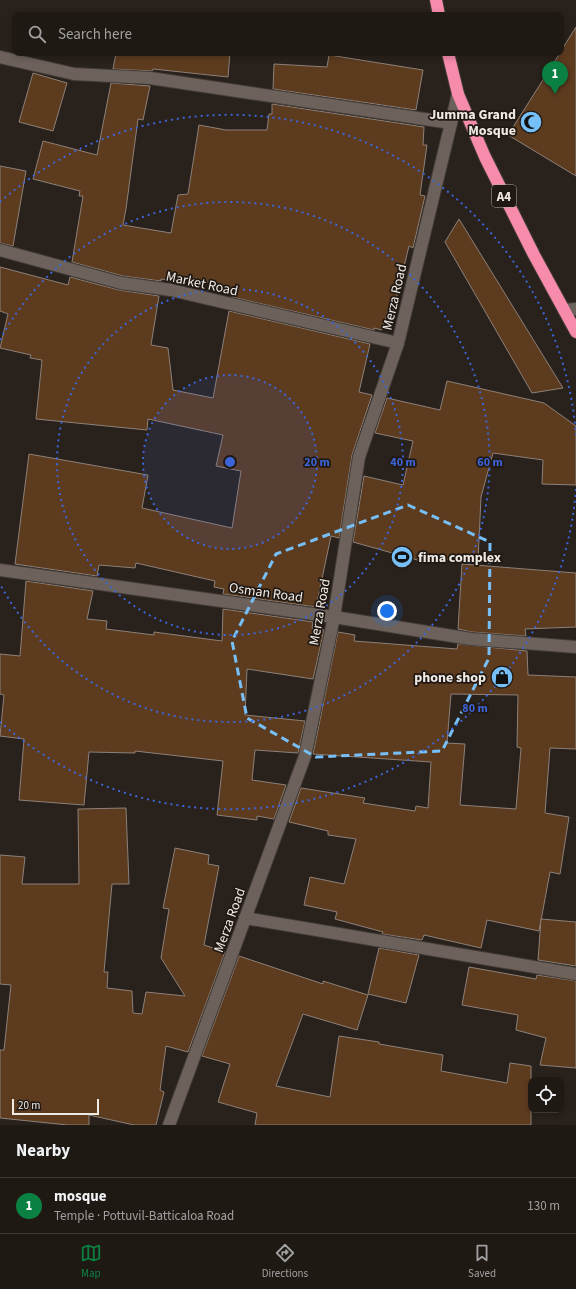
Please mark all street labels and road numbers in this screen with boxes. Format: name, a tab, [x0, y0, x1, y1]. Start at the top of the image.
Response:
road number: A4	[492, 185, 516, 207]
street label: Merza Road	[378, 262, 412, 332]
street label: Market Road	[164, 267, 240, 301]
street label: Merza Road	[304, 577, 336, 647]
street label: Osman Road	[228, 578, 304, 608]
street label: Merza Road	[209, 885, 251, 955]

